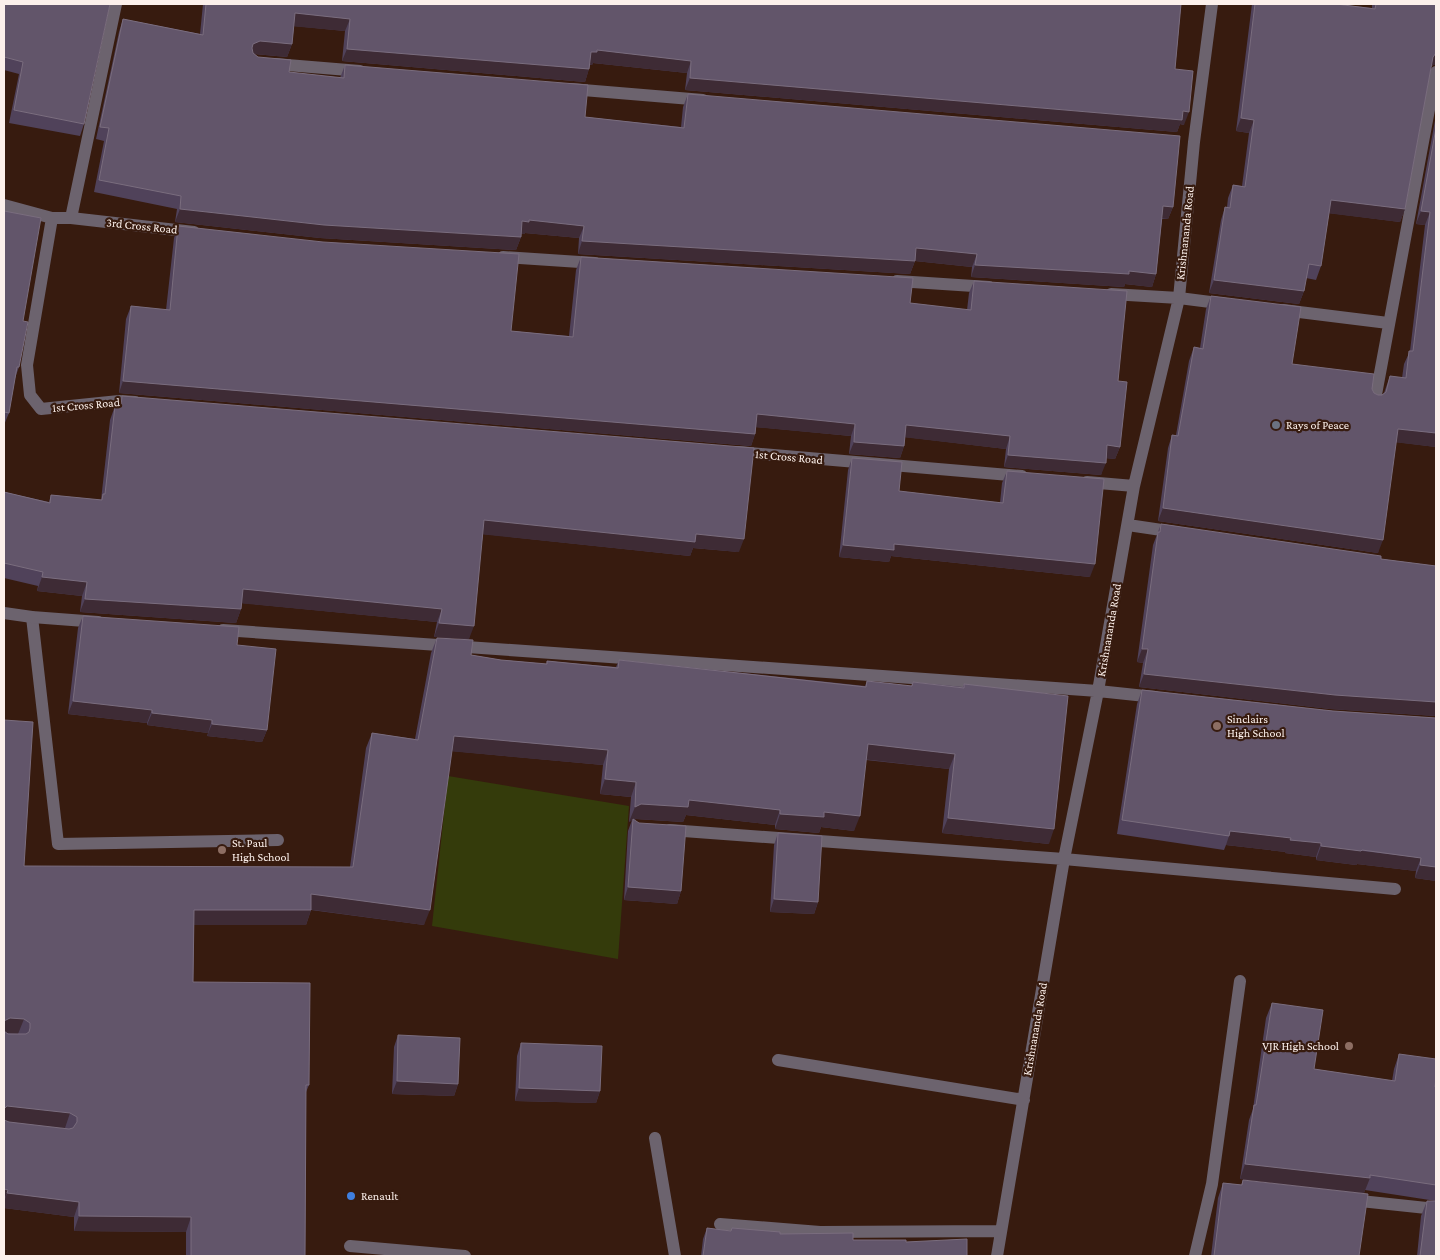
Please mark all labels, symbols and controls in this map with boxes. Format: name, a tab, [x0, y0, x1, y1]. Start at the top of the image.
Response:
street label: Krishnananda Road	[1173, 185, 1197, 281]
street label: 3rd Cross Road	[106, 215, 179, 237]
street label: 1st Cross Road	[52, 395, 121, 415]
place label: Rays of Peace	[1286, 418, 1349, 432]
marker: Rays of Peace	[1270, 419, 1282, 431]
street label: 1st Cross Road	[755, 447, 824, 467]
street label: Krishnananda Road	[1094, 582, 1124, 678]
place label: Sinclairs High School	[1227, 712, 1285, 740]
marker: Sinclairs High School	[1211, 720, 1223, 732]
place label: St. Paul High School	[232, 836, 290, 864]
marker: St. Paul High School	[216, 844, 228, 856]
street label: Krishnananda Road	[1020, 981, 1050, 1077]
place label: VJR High School	[1262, 1039, 1339, 1053]
marker: VJR High School	[1343, 1040, 1355, 1052]
place label: Renault	[361, 1189, 399, 1203]
marker: Renault	[345, 1190, 357, 1202]

